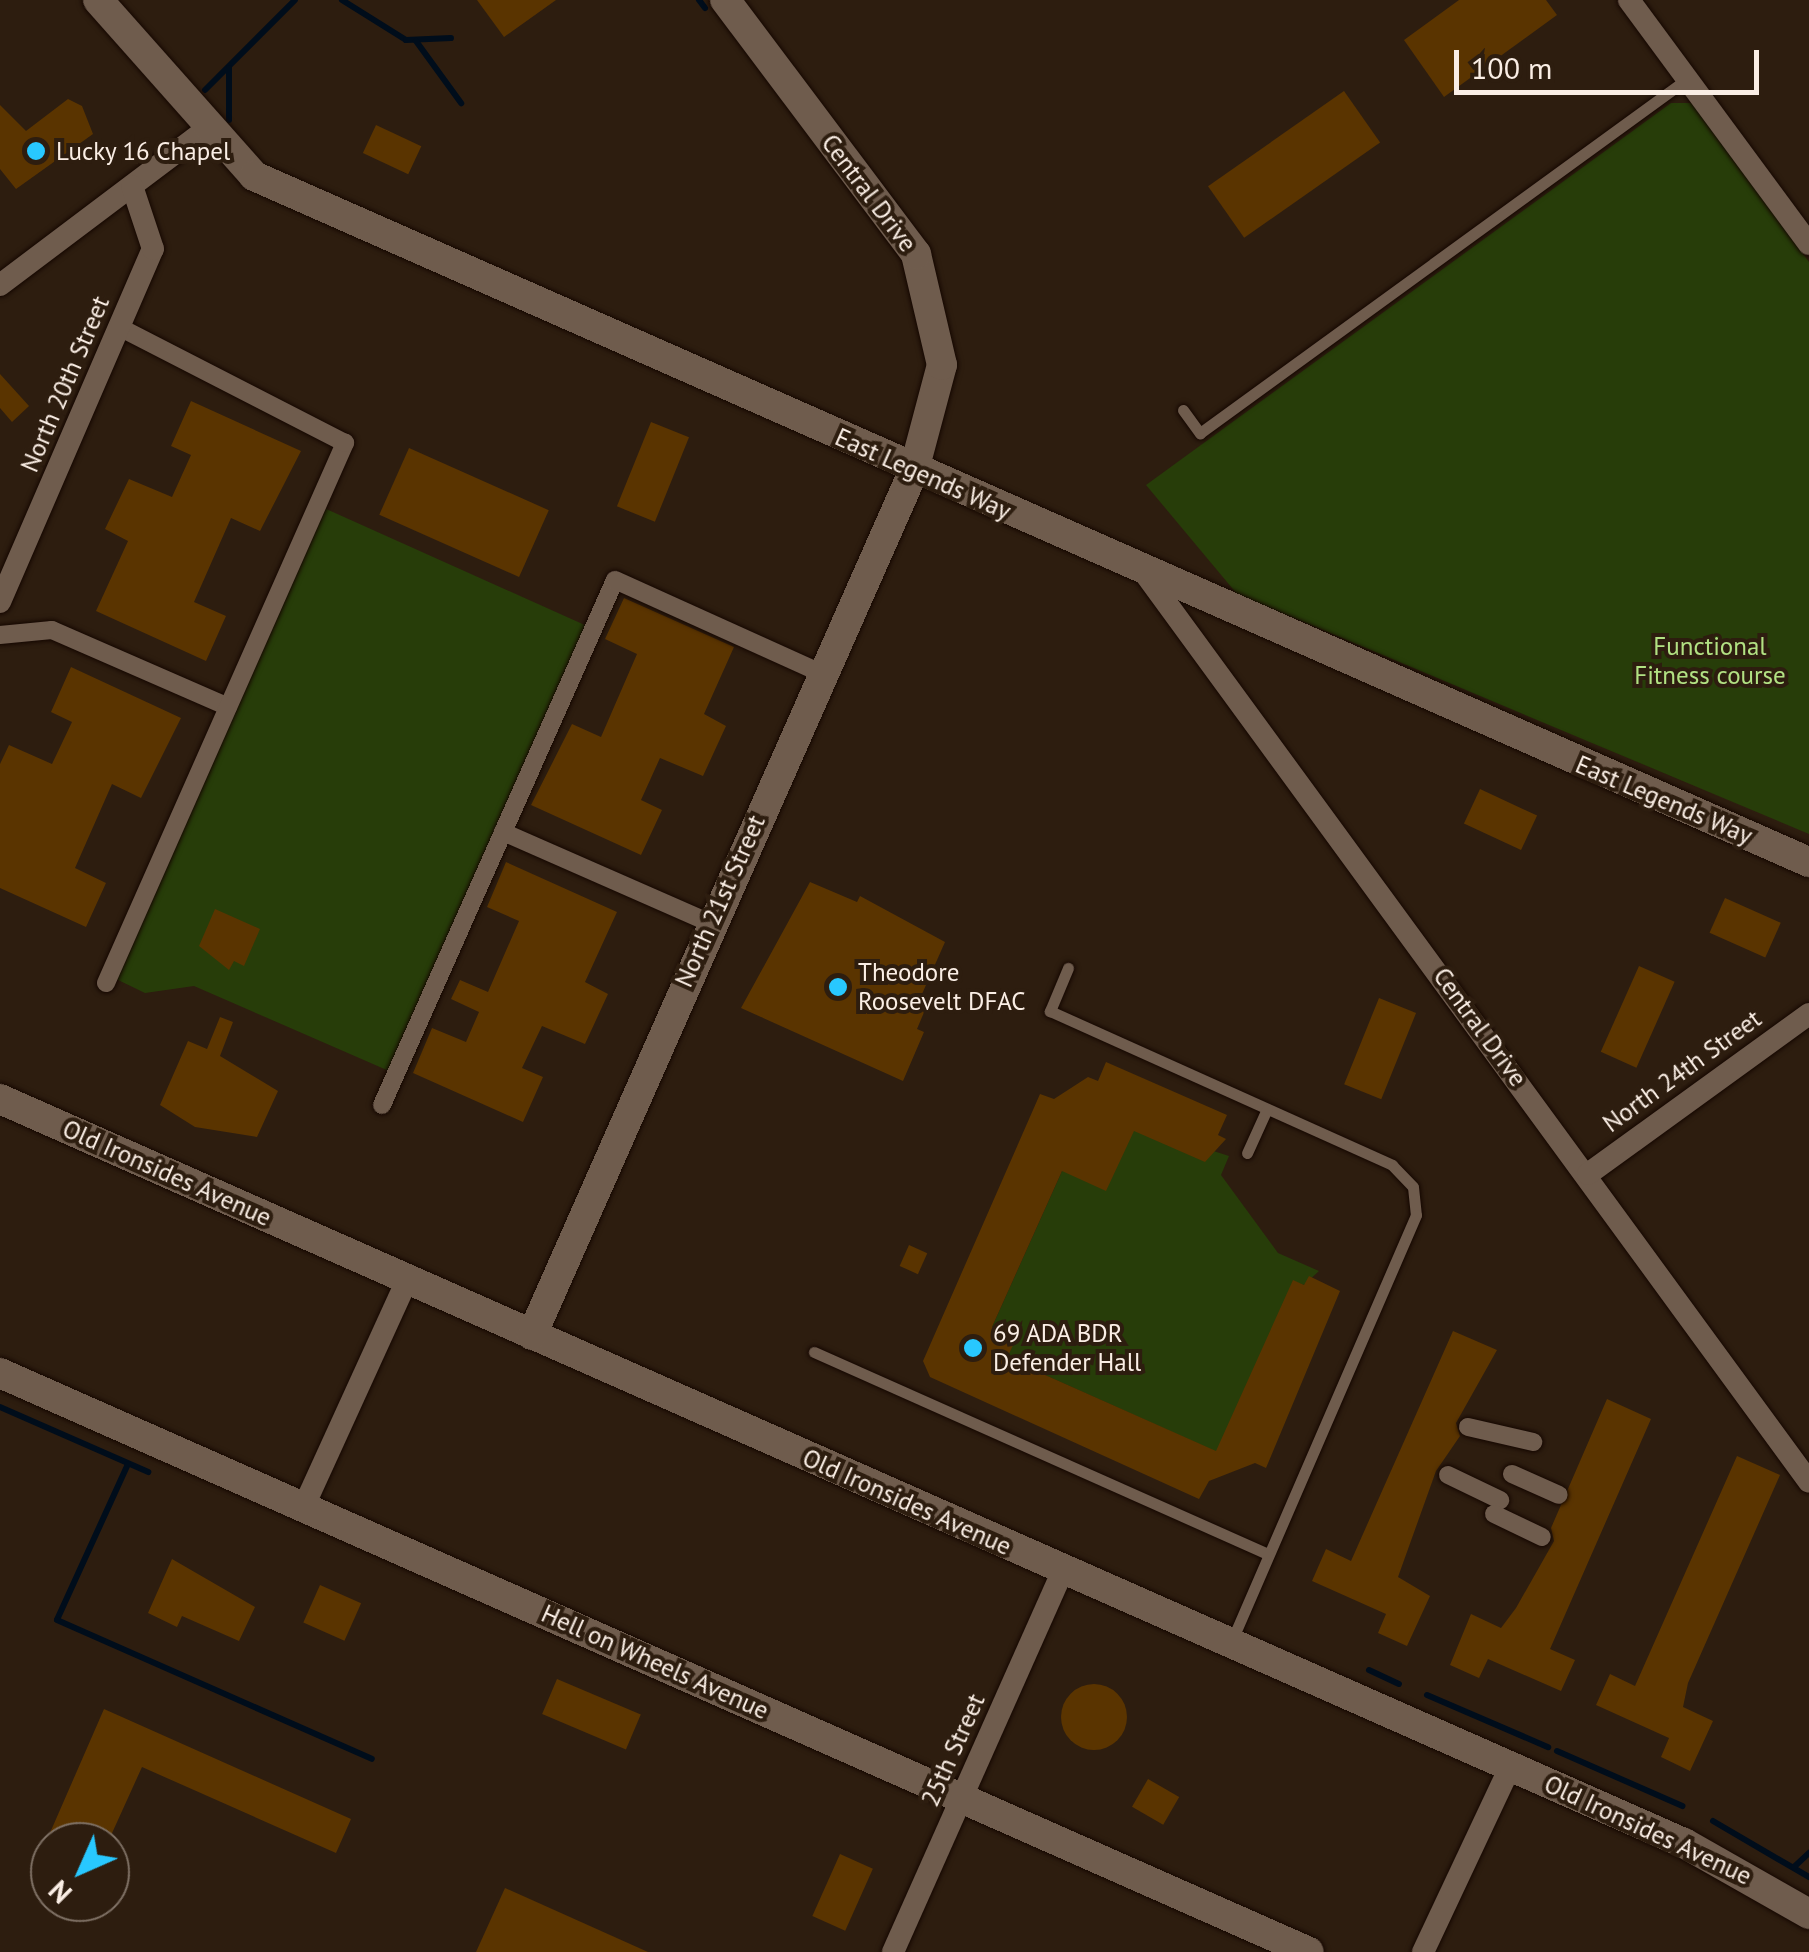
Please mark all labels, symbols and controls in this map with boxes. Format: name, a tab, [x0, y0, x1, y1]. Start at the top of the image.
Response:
scale bar	[1459, 30, 1764, 92]
text: 100 m	[1471, 48, 1552, 87]
street label: Central Drive	[815, 128, 923, 258]
place label: Lucky 16 Chapel	[56, 136, 231, 166]
marker: Lucky 16 Chapel	[25, 140, 47, 162]
street label: North 20th Street	[14, 292, 116, 476]
street label: East Legends Way	[830, 422, 1016, 526]
park label: Functional Fitness course	[1634, 632, 1786, 691]
street label: East Legends Way	[1571, 749, 1757, 851]
street label: North 21st Street	[669, 810, 771, 992]
place label: Theodore Roosevelt DFAC	[858, 958, 1026, 1017]
street label: Central Drive	[1427, 962, 1533, 1092]
marker: Theodore Roosevelt DFAC	[827, 976, 849, 998]
street label: North 24th Street	[1597, 1004, 1767, 1138]
street label: Old Ironsides Avenue	[58, 1113, 276, 1233]
place label: 69 ADA BDR Defender Hall	[993, 1319, 1141, 1378]
marker: 69 ADA BDR Defender Hall	[962, 1337, 984, 1359]
street label: Old Ironsides Avenue	[798, 1442, 1016, 1562]
street label: Hell on Wheels Avenue	[536, 1598, 774, 1726]
street label: 25th Street	[915, 1689, 991, 1811]
street label: Old Ironsides Avenue	[1539, 1769, 1757, 1891]
north arrow	[30, 1822, 130, 1922]
text: N	[40, 1873, 79, 1912]

